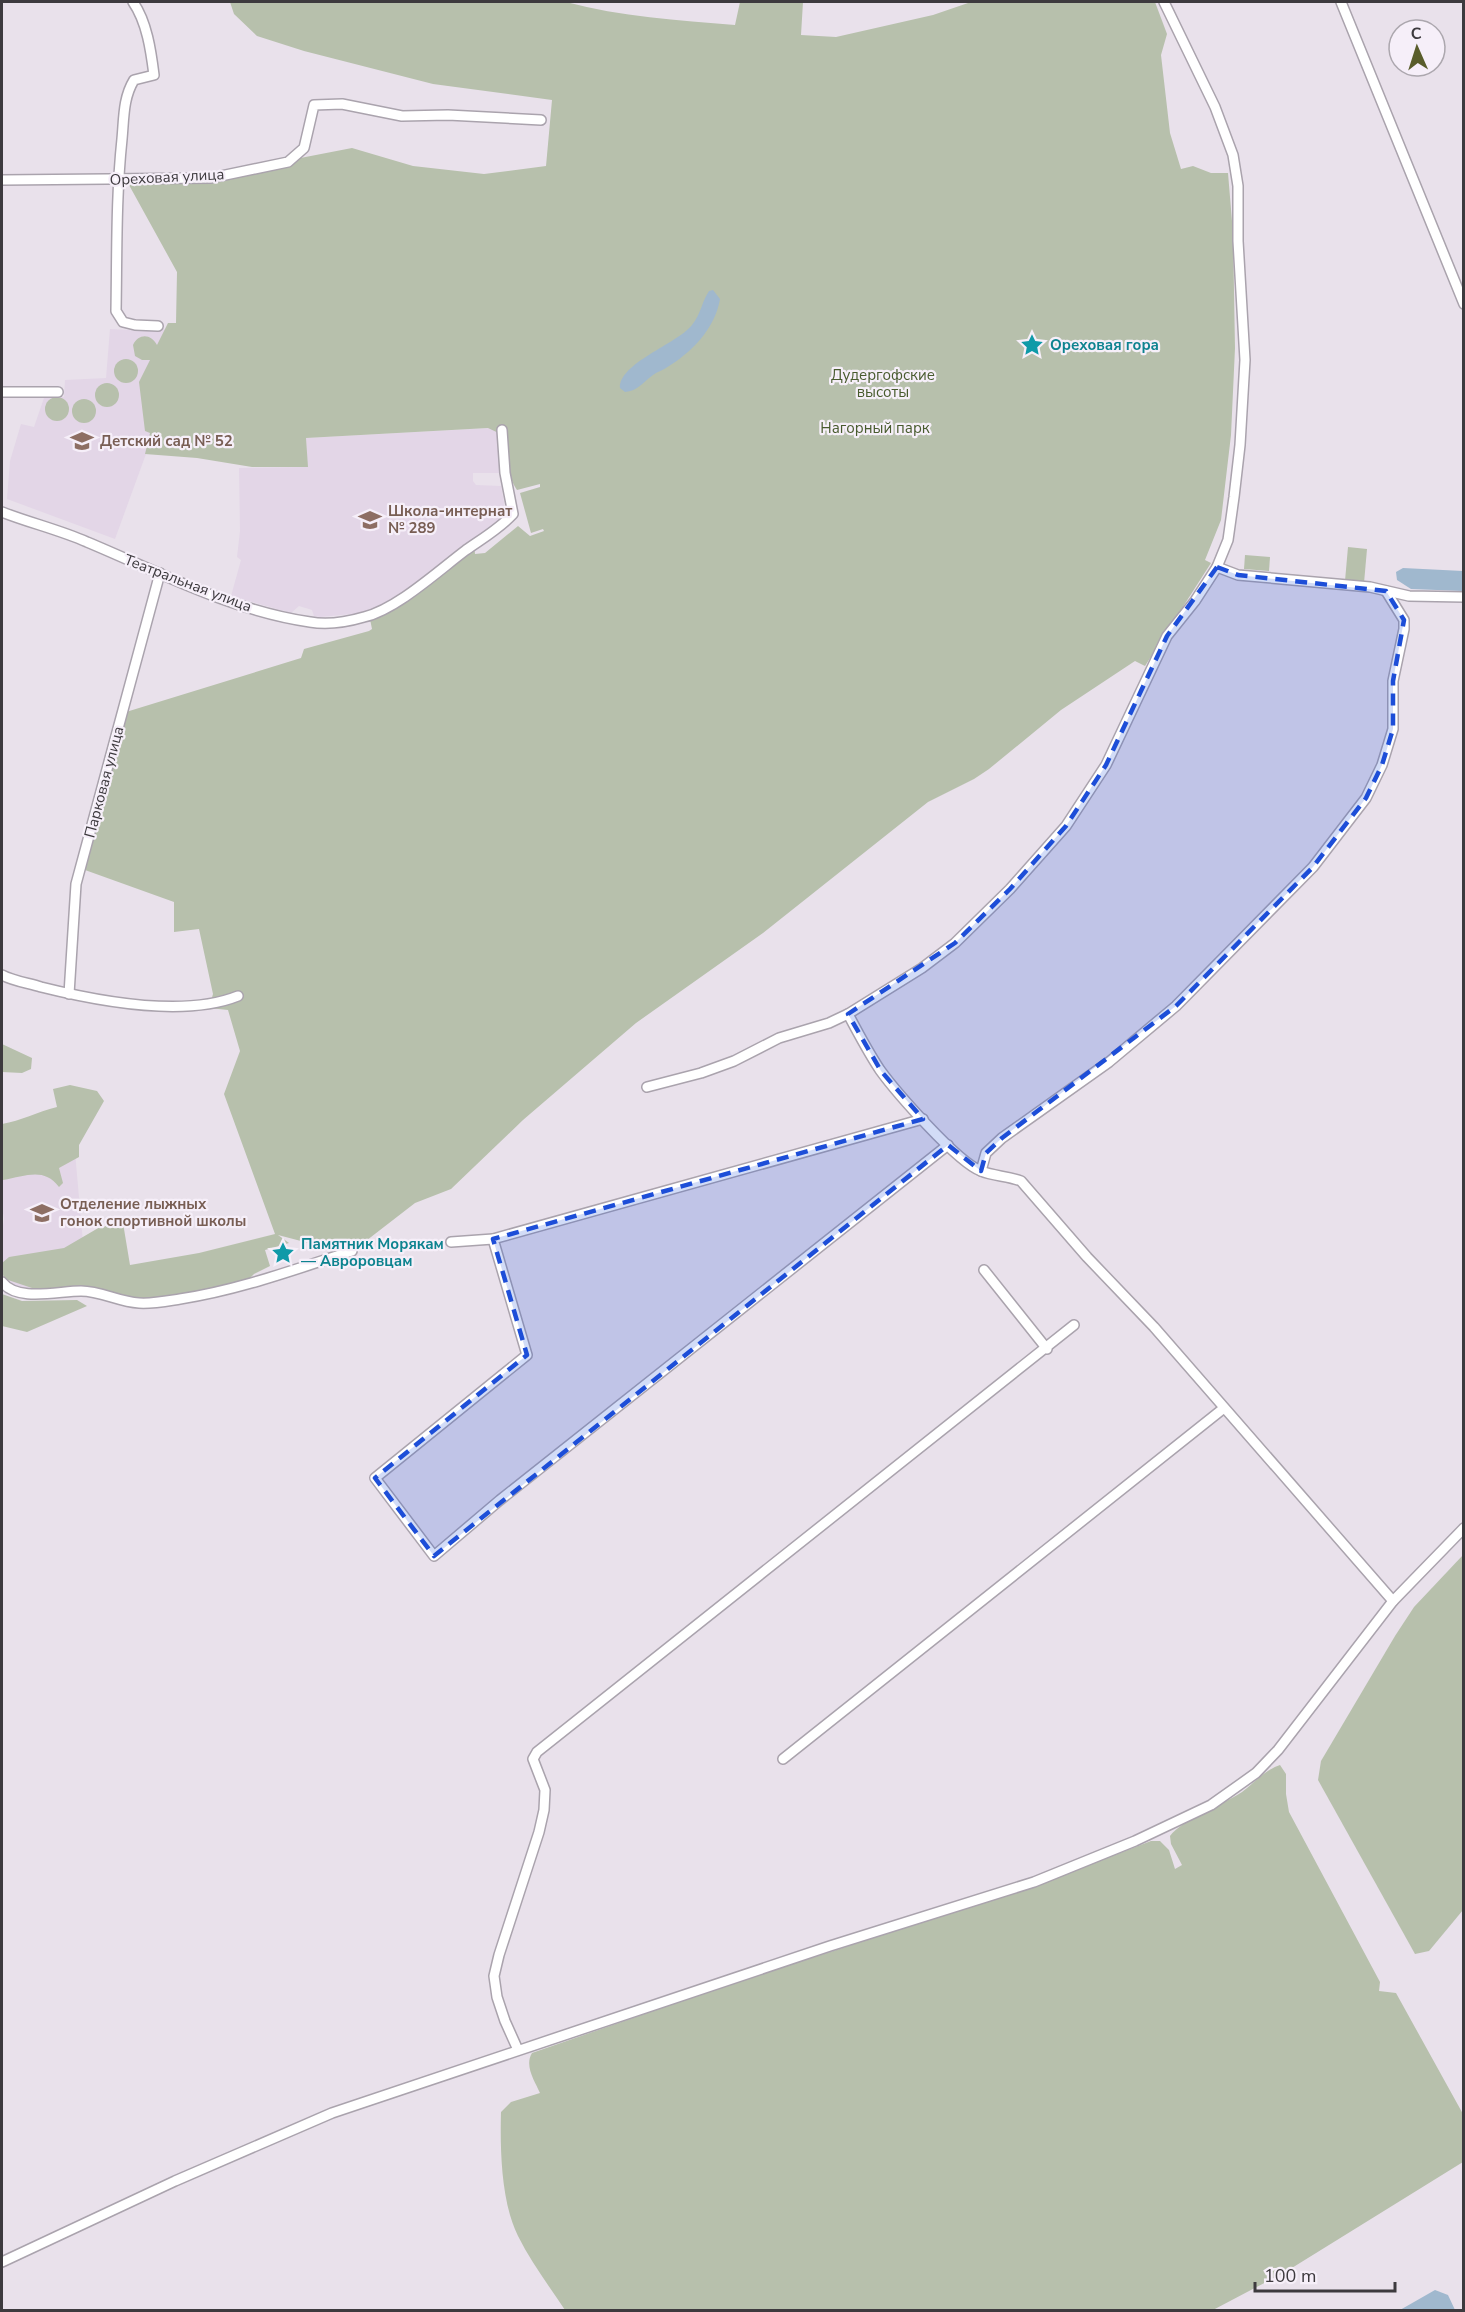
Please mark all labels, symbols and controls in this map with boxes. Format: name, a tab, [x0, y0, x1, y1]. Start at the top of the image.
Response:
north arrow	[1387, 18, 1447, 78]
text: С	[1410, 23, 1422, 45]
street label: Ореховая улица	[109, 164, 225, 190]
place icon: Ореховая гора	[1019, 332, 1045, 358]
place label: Ореховая гора	[1050, 335, 1159, 355]
park label: Дудергофские высоты	[831, 365, 935, 402]
park label: Нагорный парк	[820, 418, 930, 438]
school or university icon: Детский сад № 52	[69, 428, 95, 454]
place label: Детский сад № 52	[100, 431, 233, 451]
place label: Школа-интернат № 289	[388, 501, 512, 538]
school or university icon: Школа-интернат № 289	[357, 507, 383, 533]
street label: Театральная улица	[121, 549, 255, 617]
street label: Парковая улица	[79, 724, 129, 840]
place label: Отделение лыжных гонок спортивной школы	[60, 1194, 246, 1231]
school or university icon: Отделение лыжных гонок спортивной школы	[29, 1200, 55, 1226]
place label: Памятник Морякам — Авроровцам	[301, 1234, 444, 1271]
place icon: Памятник Морякам — Авроровцам	[270, 1240, 296, 1266]
scale bar	[1255, 2255, 1394, 2293]
text: 100 m	[1264, 2264, 1316, 2288]

